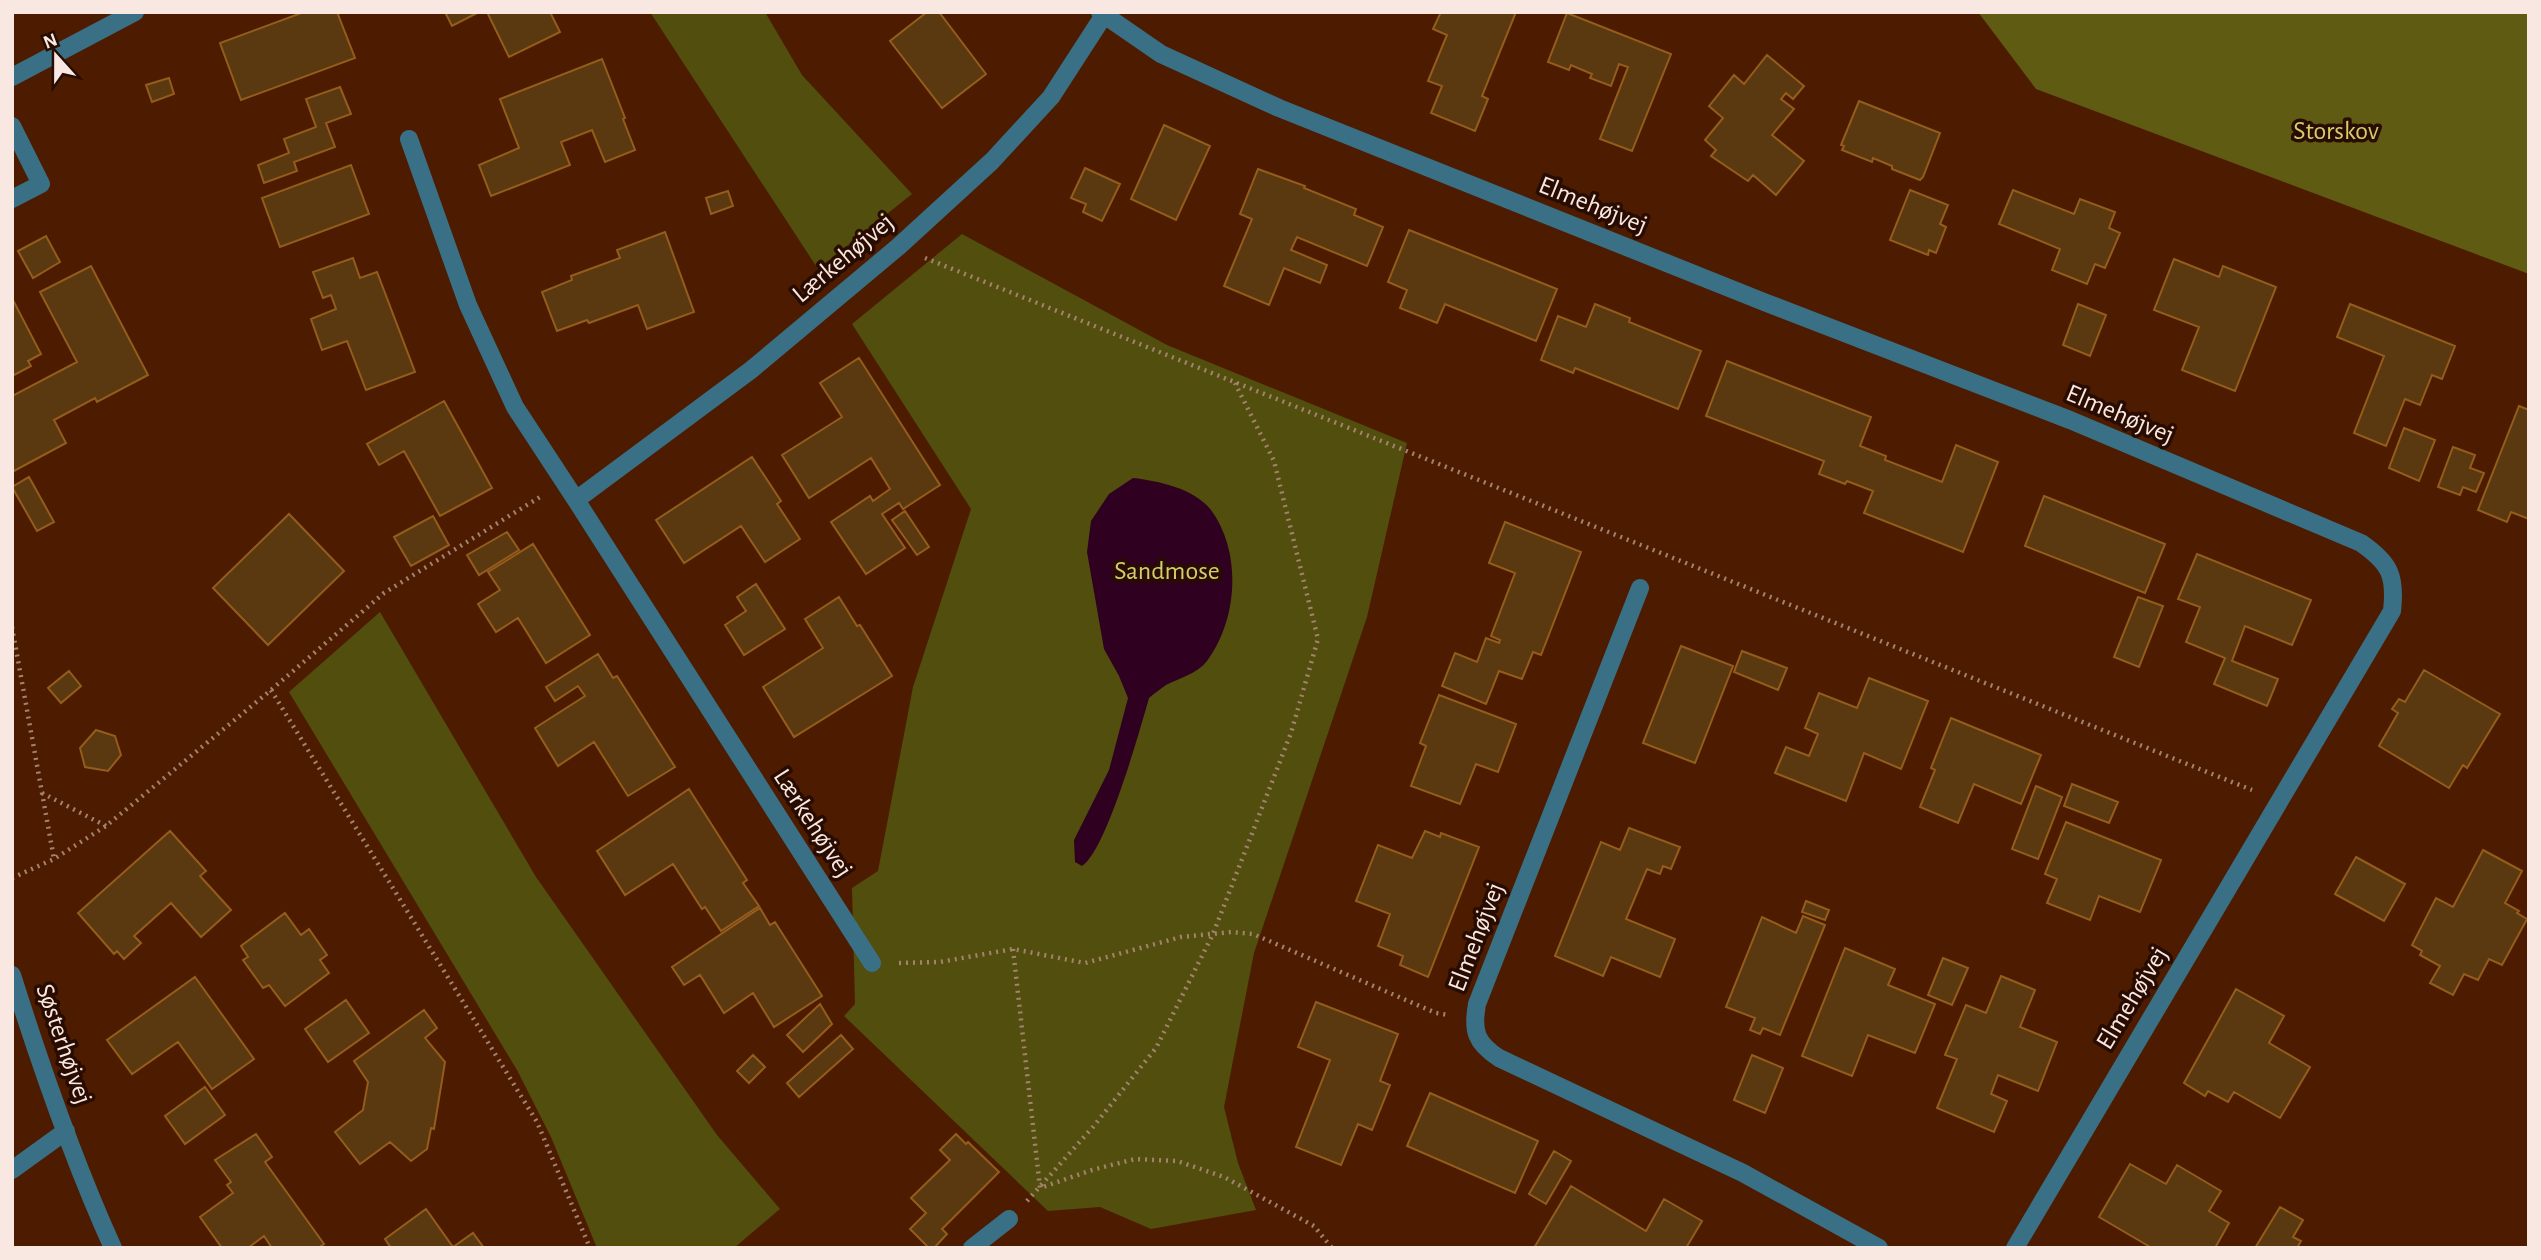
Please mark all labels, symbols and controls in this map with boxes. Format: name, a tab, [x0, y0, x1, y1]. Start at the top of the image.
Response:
north arrow	[21, 21, 91, 91]
text: N	[41, 30, 60, 53]
park label: Storskov	[2293, 118, 2379, 144]
street label: Elmehøjvej	[1535, 172, 1651, 238]
street label: Lærkehøjvej	[788, 209, 898, 307]
street label: Elmehøjvej	[2062, 380, 2178, 448]
park label: Sandmose	[1114, 558, 1220, 584]
street label: Lærkehøjvej	[769, 764, 857, 882]
street label: Elmehøjvej	[1443, 879, 1509, 995]
street label: Elmehøjvej	[2091, 942, 2173, 1054]
street label: Søsterhøjvej	[31, 981, 97, 1107]

